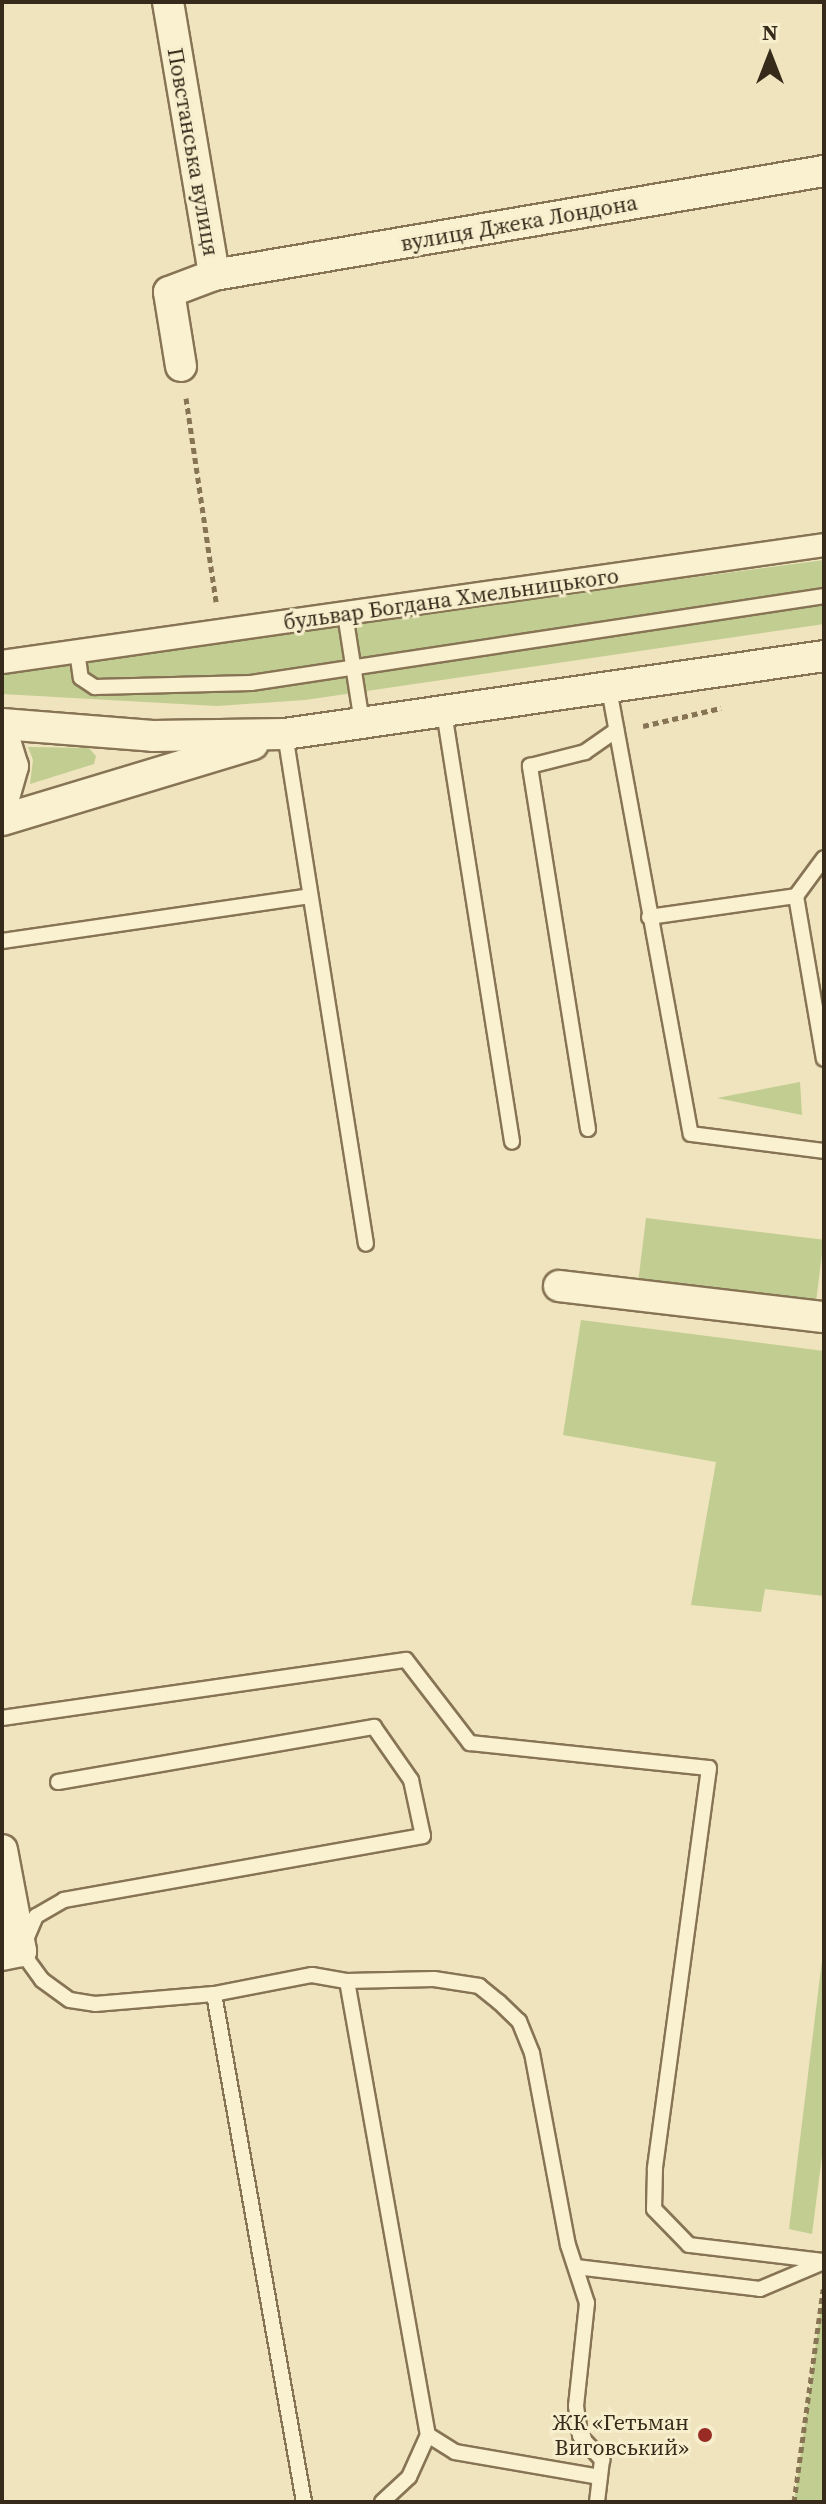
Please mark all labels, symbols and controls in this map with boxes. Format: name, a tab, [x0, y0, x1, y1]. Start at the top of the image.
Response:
north arrow	[730, 16, 810, 96]
text: N	[762, 17, 778, 47]
street label: Повстанська вулиця	[162, 46, 224, 258]
street label: вулиця Джека Лондона	[399, 189, 639, 257]
street label: бульвар Богдана Хмельницького	[282, 562, 620, 636]
place label: ЖК «Гетьман Виговський»	[553, 2409, 689, 2460]
marker: ЖК «Гетьман Виговський»	[696, 2426, 714, 2444]

